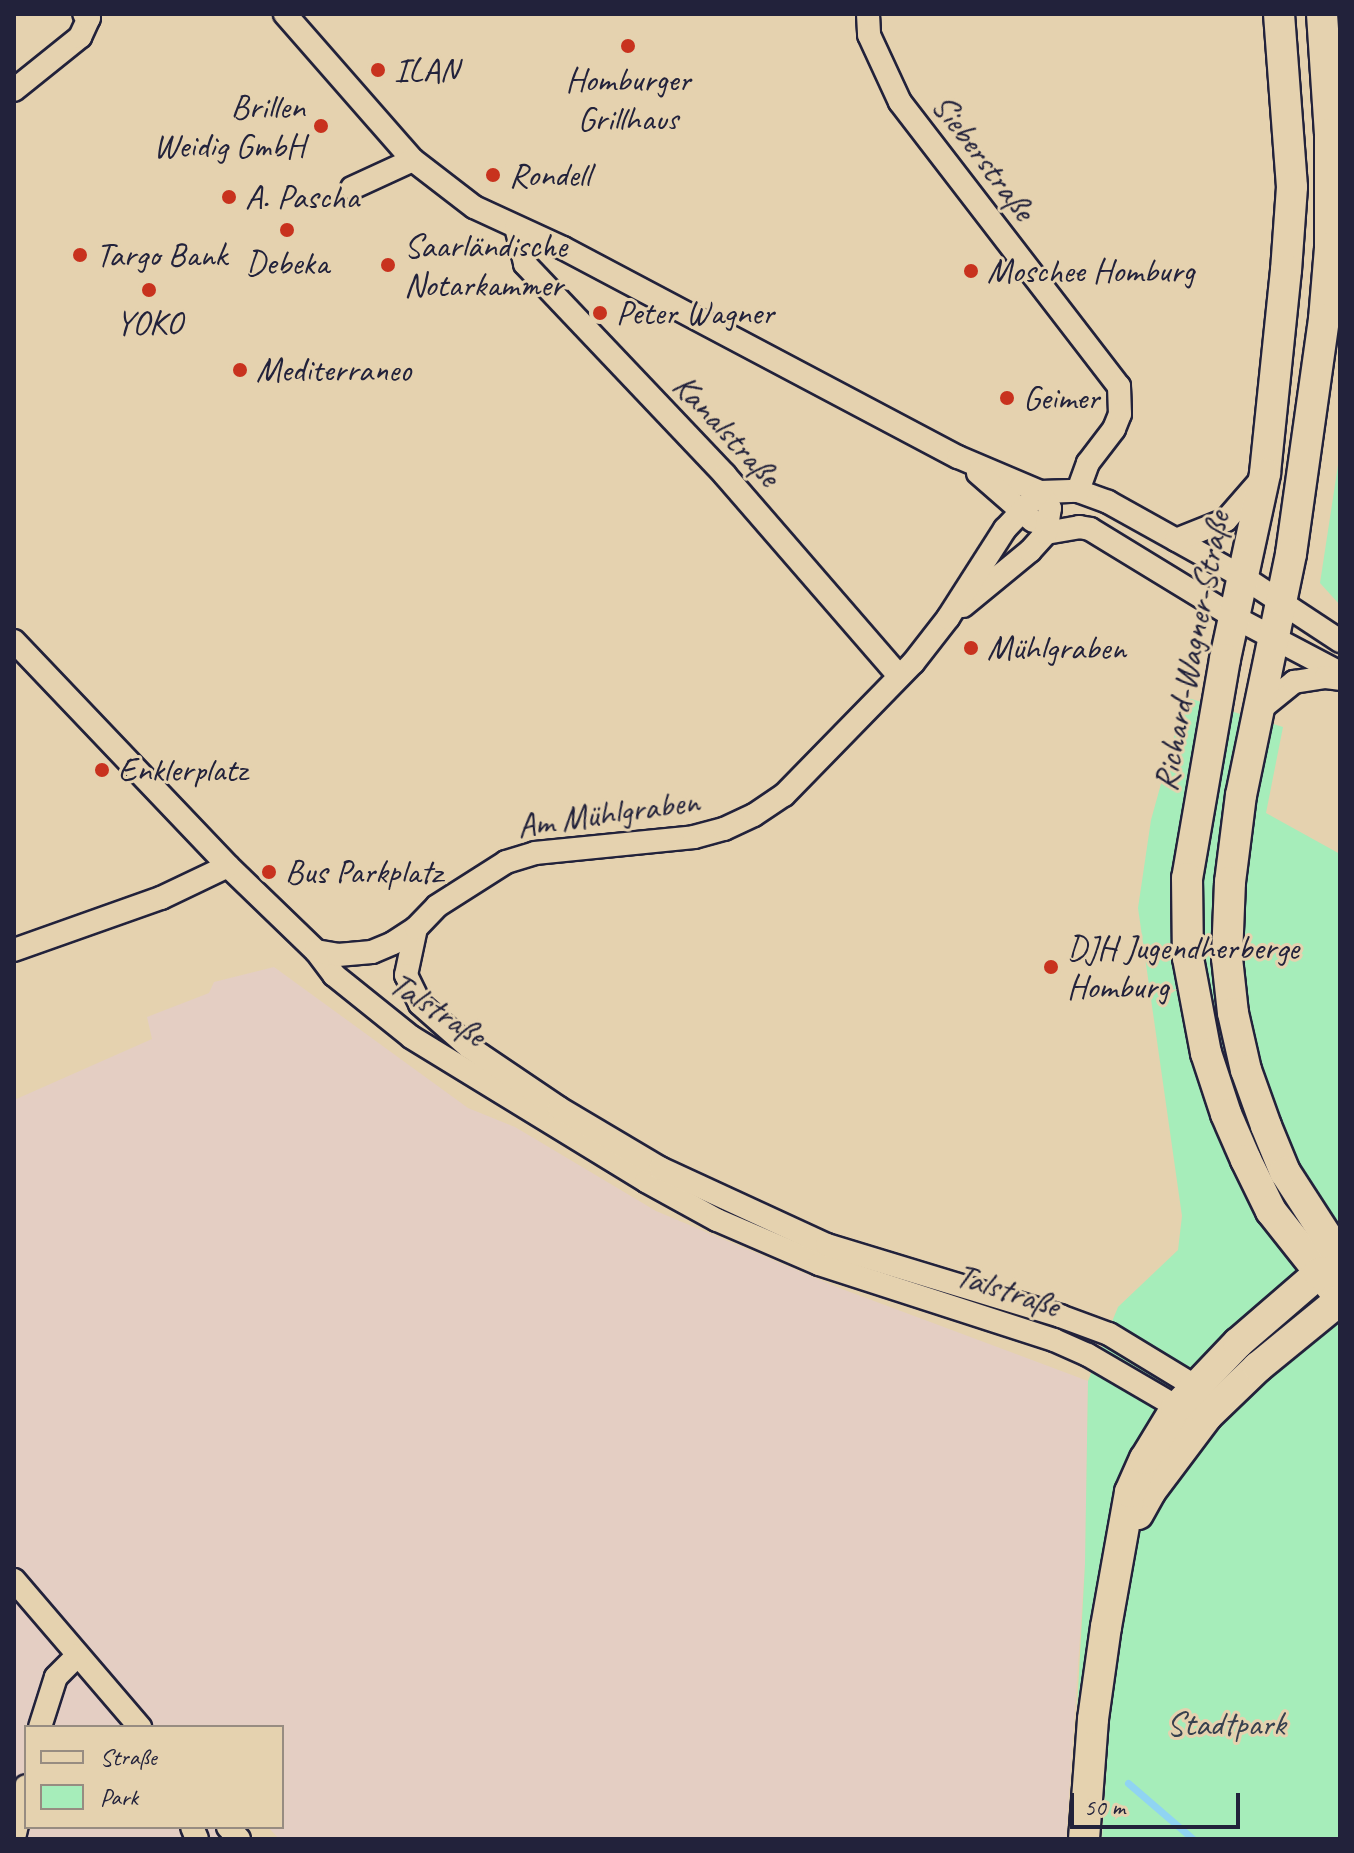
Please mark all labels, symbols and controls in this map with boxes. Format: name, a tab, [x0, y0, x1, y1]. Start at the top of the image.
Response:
marker: Homburger Grillhaus	[619, 37, 637, 55]
place label: ILAN	[394, 50, 458, 90]
place label: Homburger Grillhaus	[565, 59, 691, 138]
marker: ILAN	[369, 61, 387, 79]
place label: Brillen Weidig GmbH	[153, 86, 305, 166]
street label: Sieberstraße	[923, 86, 1045, 228]
marker: Brillen Weidig GmbH	[312, 117, 330, 135]
place label: Rondell	[509, 155, 590, 195]
marker: Rondell	[484, 166, 502, 184]
place label: A. Pascha	[245, 177, 359, 217]
marker: A. Pascha	[220, 188, 238, 206]
marker: Debeka	[278, 221, 296, 239]
place label: Saarländische Notarkammer	[404, 225, 567, 304]
place label: Targo Bank	[96, 235, 228, 275]
place label: Debeka	[245, 243, 329, 283]
marker: Targo Bank	[71, 246, 89, 264]
place label: Moschee Homburg	[987, 251, 1195, 291]
marker: Saarländische Notarkammer	[379, 256, 397, 274]
marker: Moschee Homburg	[962, 262, 980, 280]
marker: YOKO	[140, 281, 158, 299]
place label: Peter Wagner	[616, 293, 775, 333]
place label: YOKO	[116, 303, 182, 343]
marker: Peter Wagner	[591, 304, 609, 322]
place label: Mediterraneo	[256, 350, 411, 390]
marker: Mediterraneo	[231, 361, 249, 379]
street label: Kanalstraße	[665, 365, 789, 495]
place label: Geimer	[1023, 378, 1099, 418]
marker: Geimer	[998, 389, 1016, 407]
street label: Richard-Wagner-Straße	[1144, 508, 1238, 794]
place label: Mühlgraben	[987, 628, 1126, 668]
marker: Mühlgraben	[962, 639, 980, 657]
place label: Enklerplatz	[118, 750, 247, 790]
marker: Enklerplatz	[93, 761, 111, 779]
street label: Am Mühlgraben	[515, 780, 701, 846]
place label: Bus Parkplatz	[285, 852, 443, 892]
marker: Bus Parkplatz	[260, 863, 278, 881]
place label: DJH Jugendherberge Homburg	[1067, 927, 1299, 1006]
marker: DJH Jugendherberge Homburg	[1042, 958, 1060, 976]
street label: Talstraße	[382, 963, 494, 1055]
street label: Talstraße	[951, 1254, 1065, 1326]
park label: Stadtpark	[1166, 1704, 1286, 1744]
legend	[24, 1725, 284, 1829]
text: Straße	[100, 1742, 157, 1772]
scale bar	[1074, 1777, 1244, 1827]
text: Park	[100, 1782, 138, 1812]
text: 50 m	[1084, 1792, 1125, 1822]

